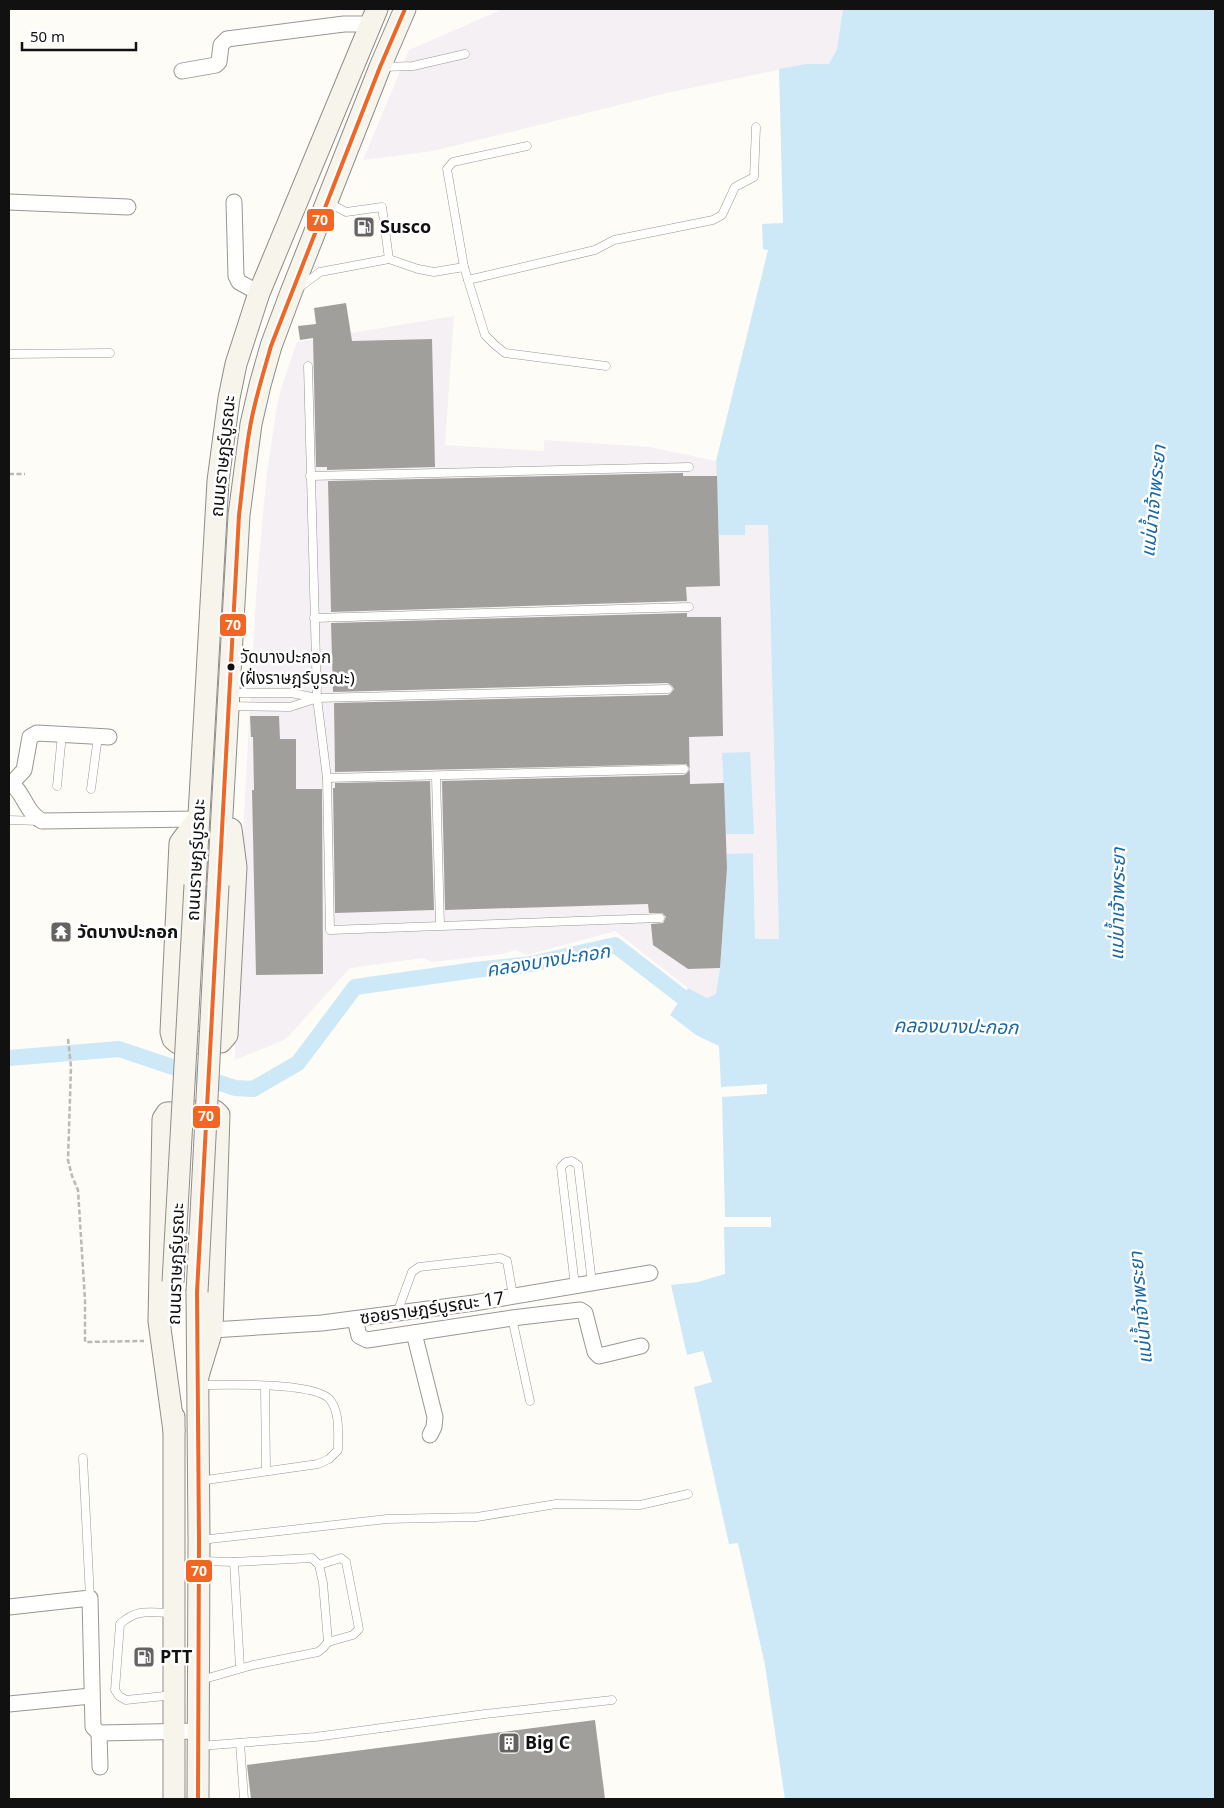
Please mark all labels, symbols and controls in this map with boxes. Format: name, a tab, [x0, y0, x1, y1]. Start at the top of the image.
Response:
scale bar	[22, 20, 136, 52]
text: 50 m	[30, 26, 65, 49]
line badge: 70	[306, 208, 335, 232]
text: 70	[312, 210, 328, 231]
place label: Susco	[380, 214, 431, 241]
fuel station icon: Susco	[352, 215, 376, 239]
street label: ถนนราษฎร์บูรณะ	[204, 394, 243, 518]
water label: แม่น้ำเจ้าพระยา	[1134, 442, 1175, 559]
line badge: 70	[219, 613, 247, 637]
text: 70	[225, 615, 241, 636]
place label: วัดบางปะกอก (ฝั่งราษฎร์บูรณะ)	[240, 645, 355, 692]
marker: วัดบางปะกอก (ฝั่งราษฎร์บูรณะ)	[226, 662, 236, 672]
street label: ถนนราษฎร์บูรณะ	[180, 798, 213, 922]
water label: แม่น้ำเจ้าพระยา	[1103, 846, 1134, 961]
place label: วัดบางปะกอก	[77, 919, 178, 946]
temple icon: วัดบางปะกอก	[49, 920, 73, 944]
water label: คลองบางปะกอก	[484, 937, 613, 986]
water label: คลองบางปะกอก	[893, 1012, 1019, 1043]
line badge: 70	[192, 1105, 221, 1129]
text: 70	[198, 1106, 214, 1127]
street label: ถนนราษฎร์บูรณะ	[161, 1202, 192, 1326]
water label: แม่น้ำเจ้าพระยา	[1122, 1249, 1161, 1365]
street label: ซอยราษฎร์บูรณะ 17	[358, 1285, 506, 1332]
line badge: 70	[185, 1559, 213, 1583]
text: 70	[191, 1561, 207, 1582]
place label: PTT	[160, 1644, 193, 1671]
fuel station icon: PTT	[132, 1645, 156, 1669]
place label: Big C	[525, 1730, 570, 1757]
building icon: Big C	[497, 1731, 521, 1755]

